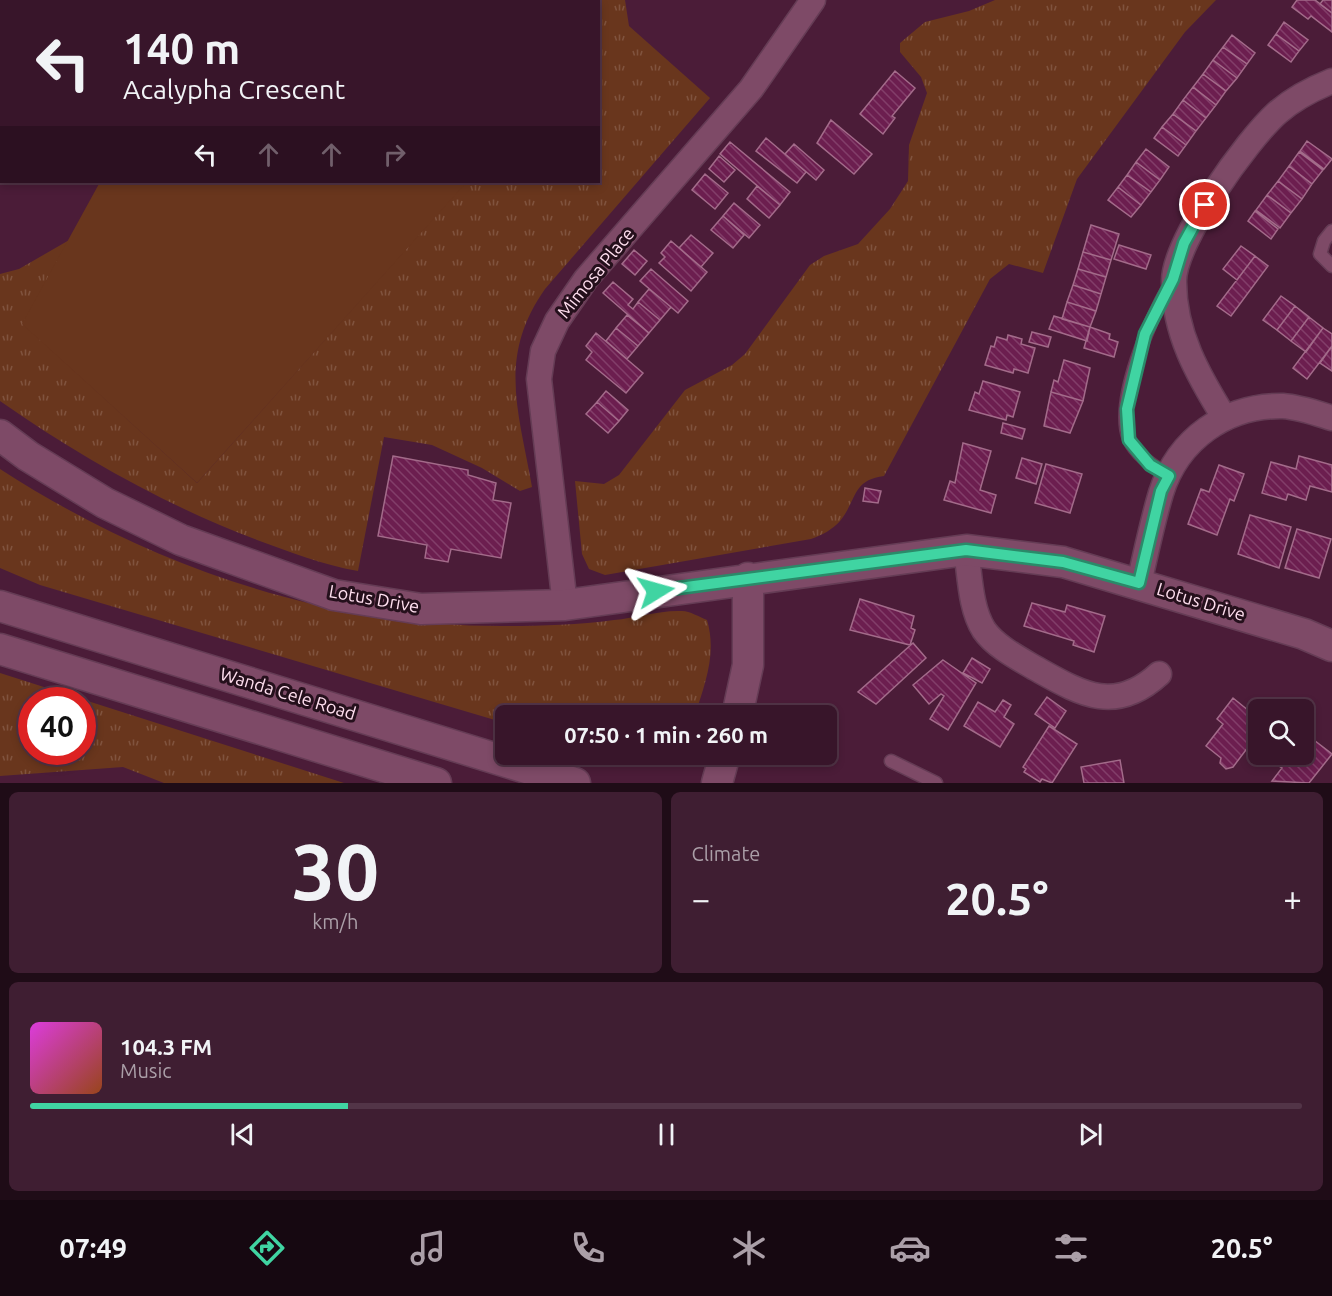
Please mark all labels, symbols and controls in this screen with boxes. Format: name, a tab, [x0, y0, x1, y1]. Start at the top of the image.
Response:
icon: left	[24, 24, 102, 102]
text: 140 m	[123, 25, 240, 72]
text: Acalypha Crescent	[123, 74, 345, 104]
icon: left	[189, 138, 222, 171]
icon: ahead	[252, 138, 285, 171]
icon: ahead	[315, 138, 348, 171]
icon: right	[378, 138, 411, 171]
pin	[1179, 179, 1230, 230]
icon: arrive	[1188, 188, 1221, 221]
street label: Mimosa Place	[553, 223, 638, 322]
position arrow	[624, 559, 688, 623]
street label: Lotus Drive	[1155, 578, 1248, 624]
street label: Lotus Drive	[327, 580, 421, 616]
street label: Wanda Cele Road	[218, 663, 359, 723]
speed limit sign: 40	[18, 687, 96, 765]
map controls	[1248, 699, 1314, 765]
button: search	[1248, 699, 1314, 765]
text: 07:50 · 1 min · 260 m	[564, 722, 768, 747]
text: 30	[291, 827, 379, 915]
text: Climate	[692, 842, 760, 865]
text: 20.5°	[945, 873, 1048, 924]
text: −	[692, 880, 710, 917]
text: +	[1283, 880, 1302, 917]
text: km/h	[312, 910, 358, 933]
text: 104.3 FM	[120, 1034, 212, 1059]
text: Music	[120, 1059, 172, 1082]
icon: previous	[226, 1118, 259, 1151]
icon: pause	[650, 1118, 683, 1151]
icon: next	[1074, 1118, 1107, 1151]
icon: directions	[246, 1227, 288, 1269]
icon: music	[407, 1227, 449, 1269]
icon: phone	[567, 1227, 609, 1269]
icon: climate	[728, 1227, 770, 1269]
icon: car	[889, 1227, 931, 1269]
icon: filters	[1050, 1227, 1092, 1269]
text: 07:49	[59, 1233, 127, 1263]
text: 20.5°	[1211, 1233, 1273, 1263]

